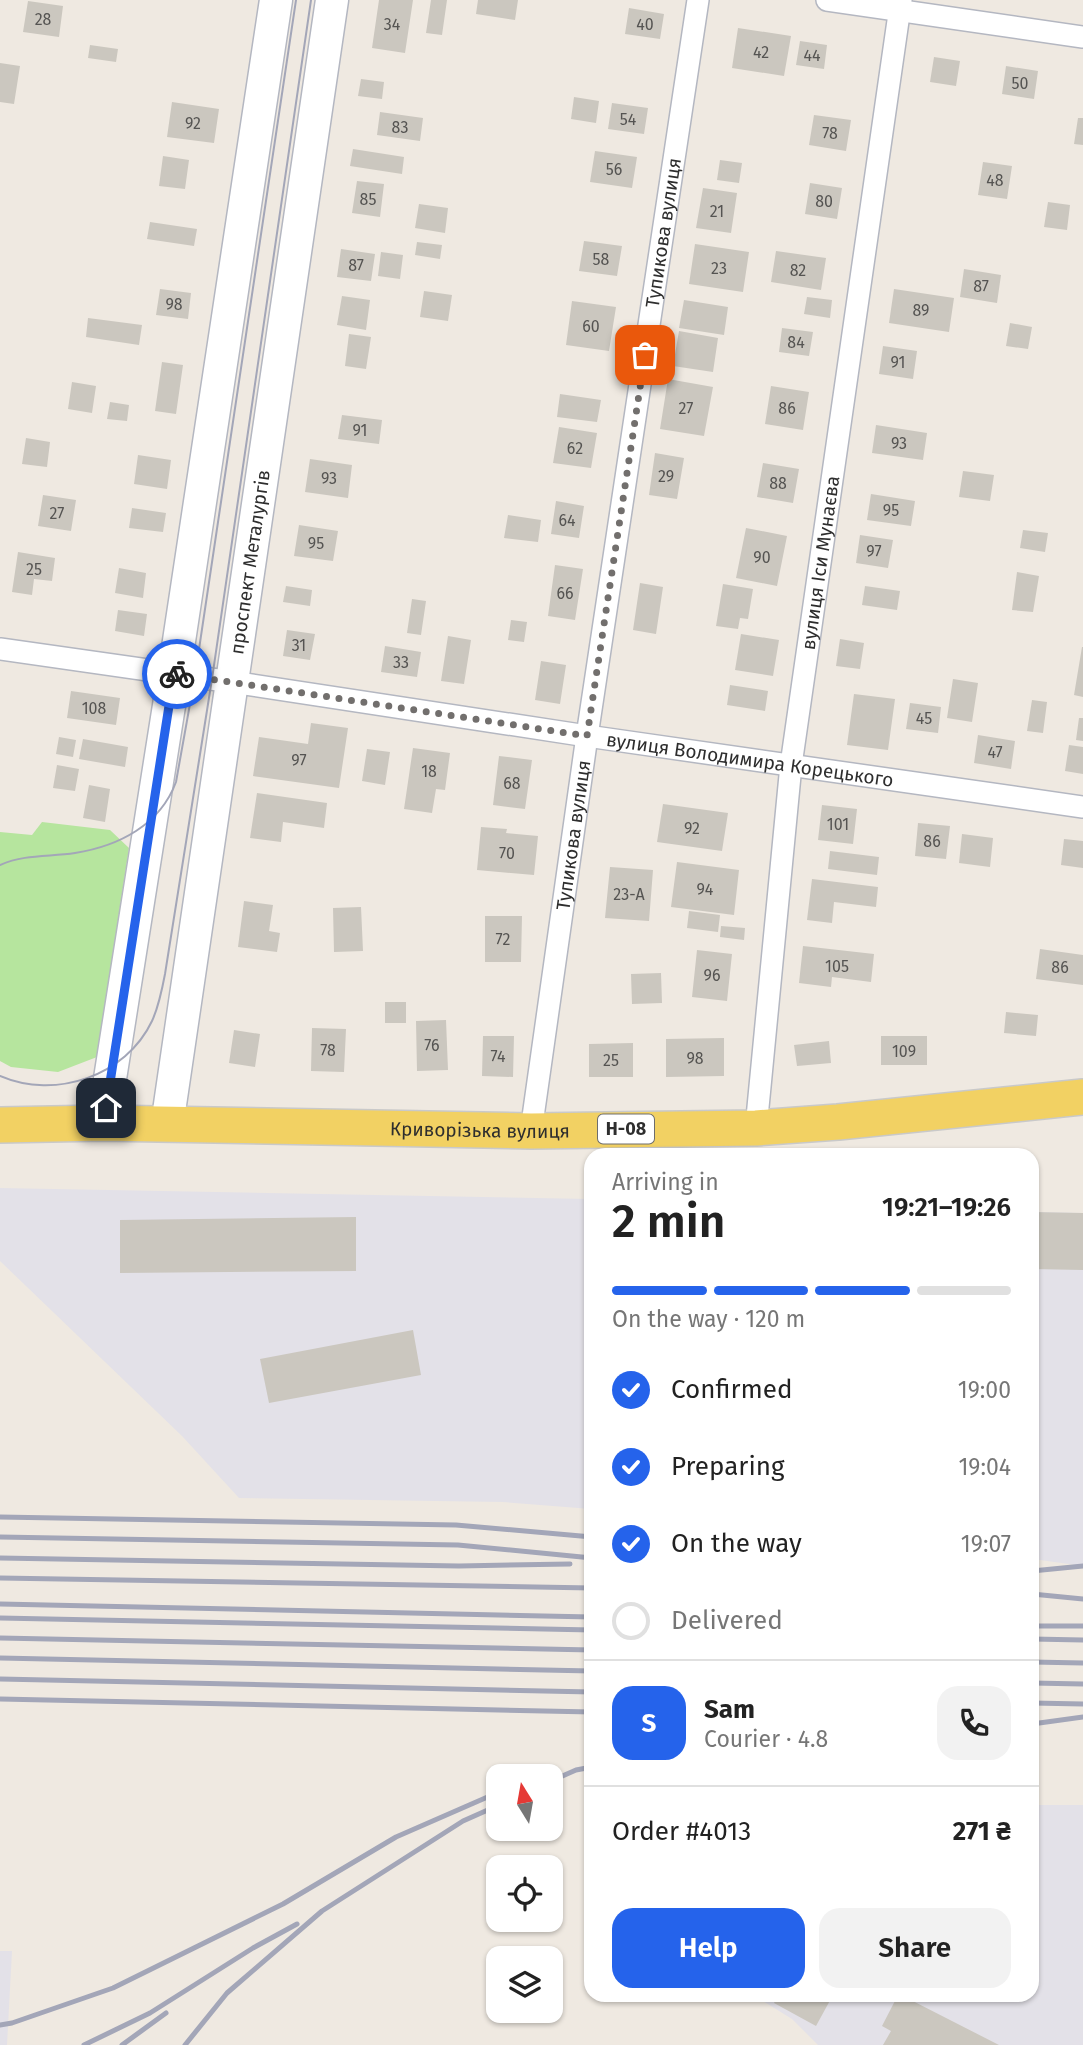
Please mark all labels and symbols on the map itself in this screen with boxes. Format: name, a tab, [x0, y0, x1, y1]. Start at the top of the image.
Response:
house number: 28	[35, 10, 52, 29]
house number: 34	[384, 15, 401, 34]
house number: 40	[636, 15, 654, 34]
house number: 42	[753, 43, 769, 62]
house number: 44	[803, 46, 821, 65]
house number: 50	[1012, 74, 1029, 93]
house number: 54	[620, 110, 637, 129]
house number: 92	[185, 114, 201, 133]
house number: 83	[392, 118, 408, 137]
house number: 78	[822, 124, 838, 143]
street label: Тупикова вулиця	[641, 156, 686, 309]
house number: 56	[606, 160, 622, 179]
house number: 48	[986, 171, 1004, 190]
house number: 85	[360, 190, 376, 209]
house number: 80	[815, 192, 833, 211]
house number: 21	[710, 202, 724, 221]
house number: 58	[593, 250, 610, 269]
house number: 87	[348, 256, 364, 275]
house number: 23	[711, 259, 727, 278]
house number: 82	[790, 261, 806, 280]
house number: 87	[973, 277, 989, 296]
house number: 98	[165, 295, 183, 314]
house number: 89	[913, 301, 929, 320]
house number: 60	[582, 317, 600, 336]
pin	[615, 325, 675, 385]
house number: 84	[787, 333, 805, 352]
house number: 91	[890, 353, 906, 372]
house number: 27	[679, 399, 693, 418]
house number: 86	[778, 399, 796, 418]
house number: 91	[352, 421, 368, 440]
house number: 93	[891, 434, 907, 453]
house number: 62	[567, 439, 583, 458]
house number: 29	[658, 467, 674, 486]
street label: проспект Металургів	[225, 468, 275, 656]
house number: 93	[321, 469, 337, 488]
house number: 88	[769, 474, 787, 493]
street label: вулиця Іси Мунаєва	[797, 474, 844, 651]
house number: 95	[883, 501, 899, 520]
house number: 27	[50, 504, 64, 523]
house number: 64	[558, 511, 576, 530]
house number: 95	[308, 534, 324, 553]
house number: 97	[866, 542, 882, 561]
house number: 90	[753, 548, 771, 567]
house number: 25	[26, 560, 42, 579]
house number: 66	[556, 584, 574, 603]
house number: 31	[292, 636, 306, 655]
courier	[142, 639, 212, 709]
house number: 33	[393, 653, 409, 672]
house number: 108	[82, 699, 107, 718]
house number: 45	[916, 709, 932, 728]
street label: вулиця Володимира Корецького	[605, 728, 895, 792]
house number: 47	[987, 743, 1003, 762]
house number: 97	[291, 751, 307, 770]
street label: Тупикова вулиця	[551, 758, 595, 912]
house number: 18	[421, 762, 437, 781]
house number: 68	[503, 774, 521, 793]
house number: 101	[827, 815, 849, 834]
house number: 92	[684, 819, 700, 838]
house number: 86	[923, 832, 941, 851]
house number: 70	[499, 844, 515, 863]
house number: 94	[697, 880, 714, 899]
house number: 23-А	[613, 885, 645, 904]
house number: 72	[496, 930, 510, 949]
house number: 105	[825, 957, 849, 976]
house number: 86	[1051, 958, 1069, 977]
house number: 96	[704, 966, 720, 985]
house number: 76	[424, 1036, 440, 1055]
house number: 78	[320, 1041, 336, 1060]
house number: 109	[892, 1042, 916, 1061]
house number: 74	[491, 1047, 506, 1066]
house number: 98	[686, 1049, 704, 1068]
house number: 25	[603, 1051, 619, 1070]
pin	[76, 1078, 136, 1138]
road number: Н-08	[598, 1114, 654, 1144]
street label: Криворізька вулиця	[390, 1117, 570, 1143]
north arrow	[486, 1764, 564, 1841]

